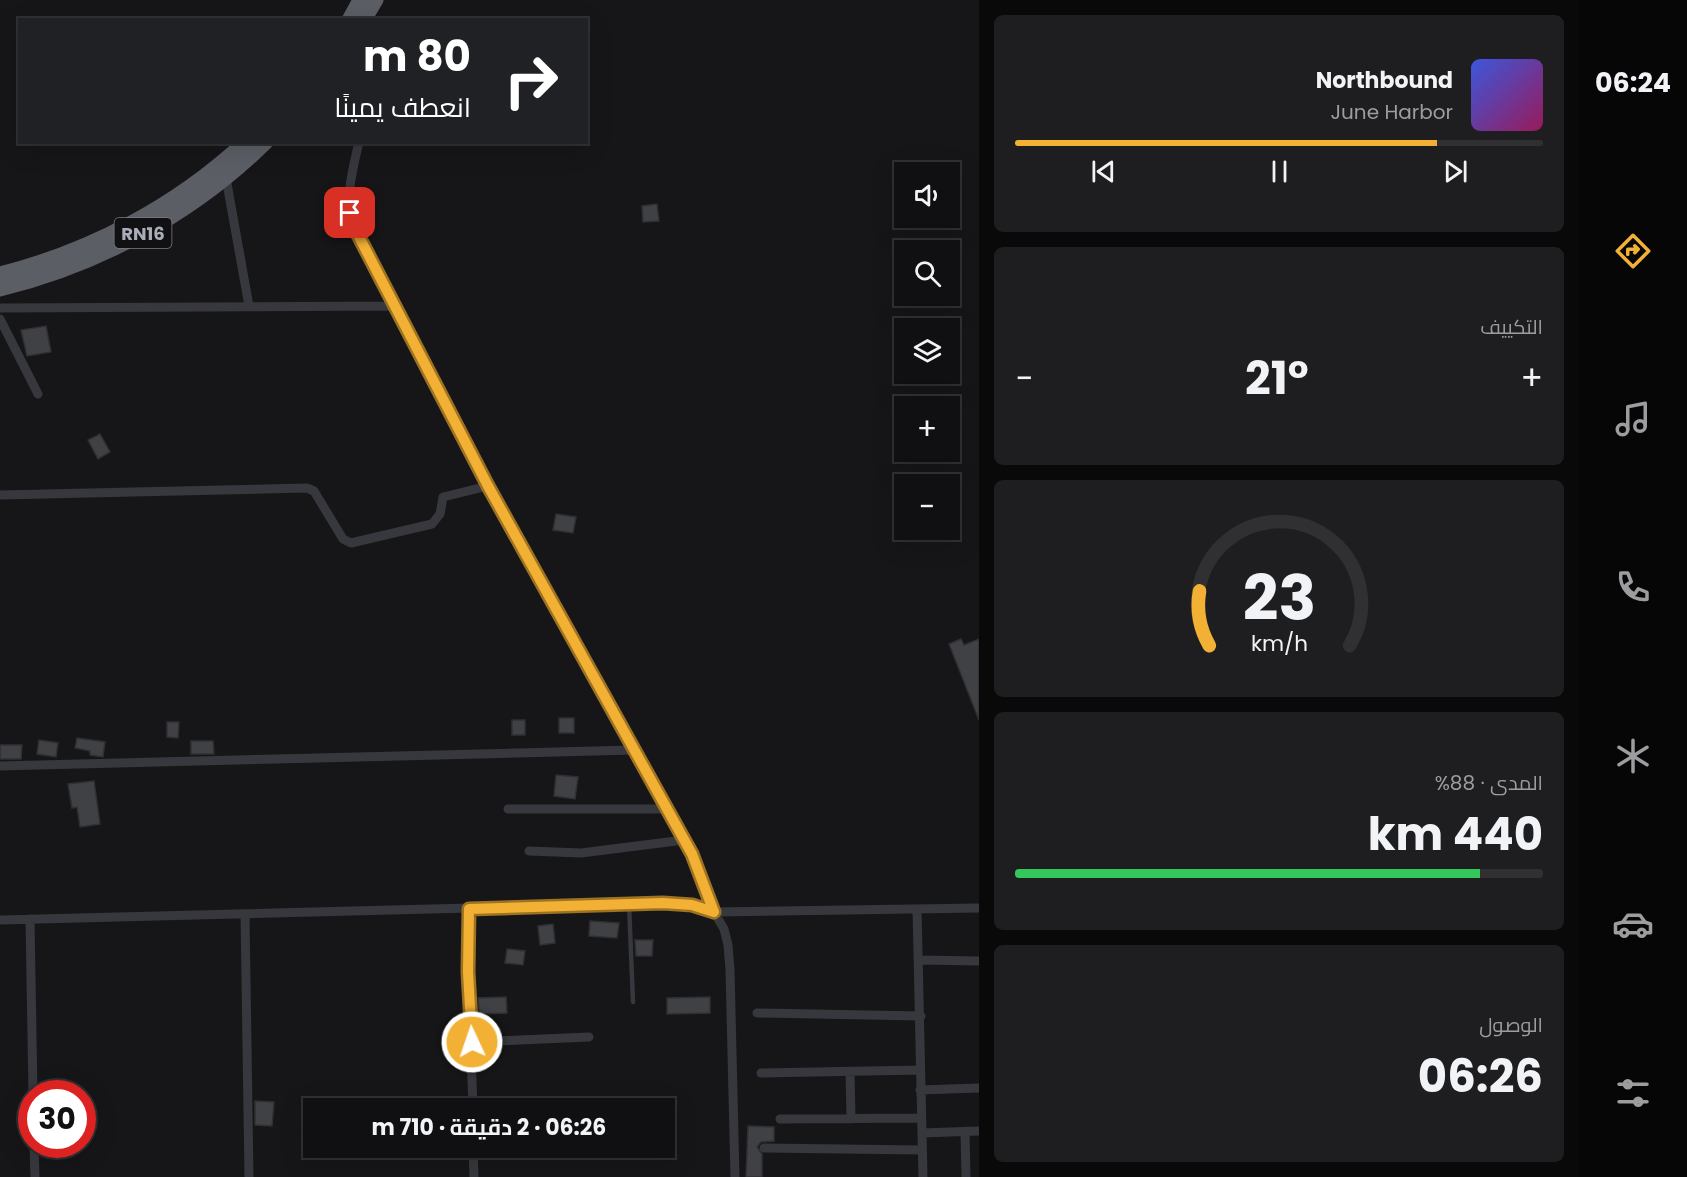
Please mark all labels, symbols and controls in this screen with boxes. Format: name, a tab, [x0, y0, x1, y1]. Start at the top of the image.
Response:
text: 80 m	[363, 27, 471, 86]
icon: right	[492, 42, 570, 120]
text: 06:24	[1595, 64, 1671, 101]
text: Northbound	[1316, 65, 1453, 96]
text: انعطف يمينًا	[334, 89, 471, 126]
text: June Harbor	[1330, 98, 1453, 126]
icon: previous	[1087, 155, 1120, 188]
icon: pause	[1263, 155, 1296, 188]
icon: next	[1439, 155, 1472, 188]
map controls	[894, 162, 960, 540]
button: sound	[894, 162, 960, 228]
pin	[324, 187, 375, 238]
icon: arrive	[333, 196, 366, 229]
road number: RN16	[114, 218, 172, 248]
icon: directions	[1612, 230, 1654, 272]
button: search	[894, 240, 960, 306]
text: التكييف	[1480, 313, 1543, 341]
button: layers	[894, 318, 960, 384]
text: 21°	[1245, 347, 1309, 410]
text: −	[1015, 355, 1033, 402]
text: +	[1520, 355, 1543, 402]
button: +	[894, 396, 960, 462]
icon: music	[1612, 398, 1654, 440]
button: −	[894, 474, 960, 540]
text: 23	[1242, 554, 1316, 642]
icon: phone	[1612, 566, 1654, 608]
text: km/h	[1250, 628, 1308, 659]
icon: climate	[1612, 735, 1654, 777]
text: المدى · 88%	[1435, 769, 1543, 797]
text: 440 km	[1368, 803, 1543, 866]
icon: car	[1612, 903, 1654, 945]
position arrow	[440, 1010, 504, 1074]
text: الوصول	[1479, 1011, 1543, 1039]
text: 06:26	[1418, 1045, 1543, 1108]
icon: filters	[1612, 1072, 1654, 1114]
speed limit sign: 30	[18, 1080, 96, 1158]
text: 06:26 · 2 دقيقة · 710 m	[372, 1112, 606, 1143]

